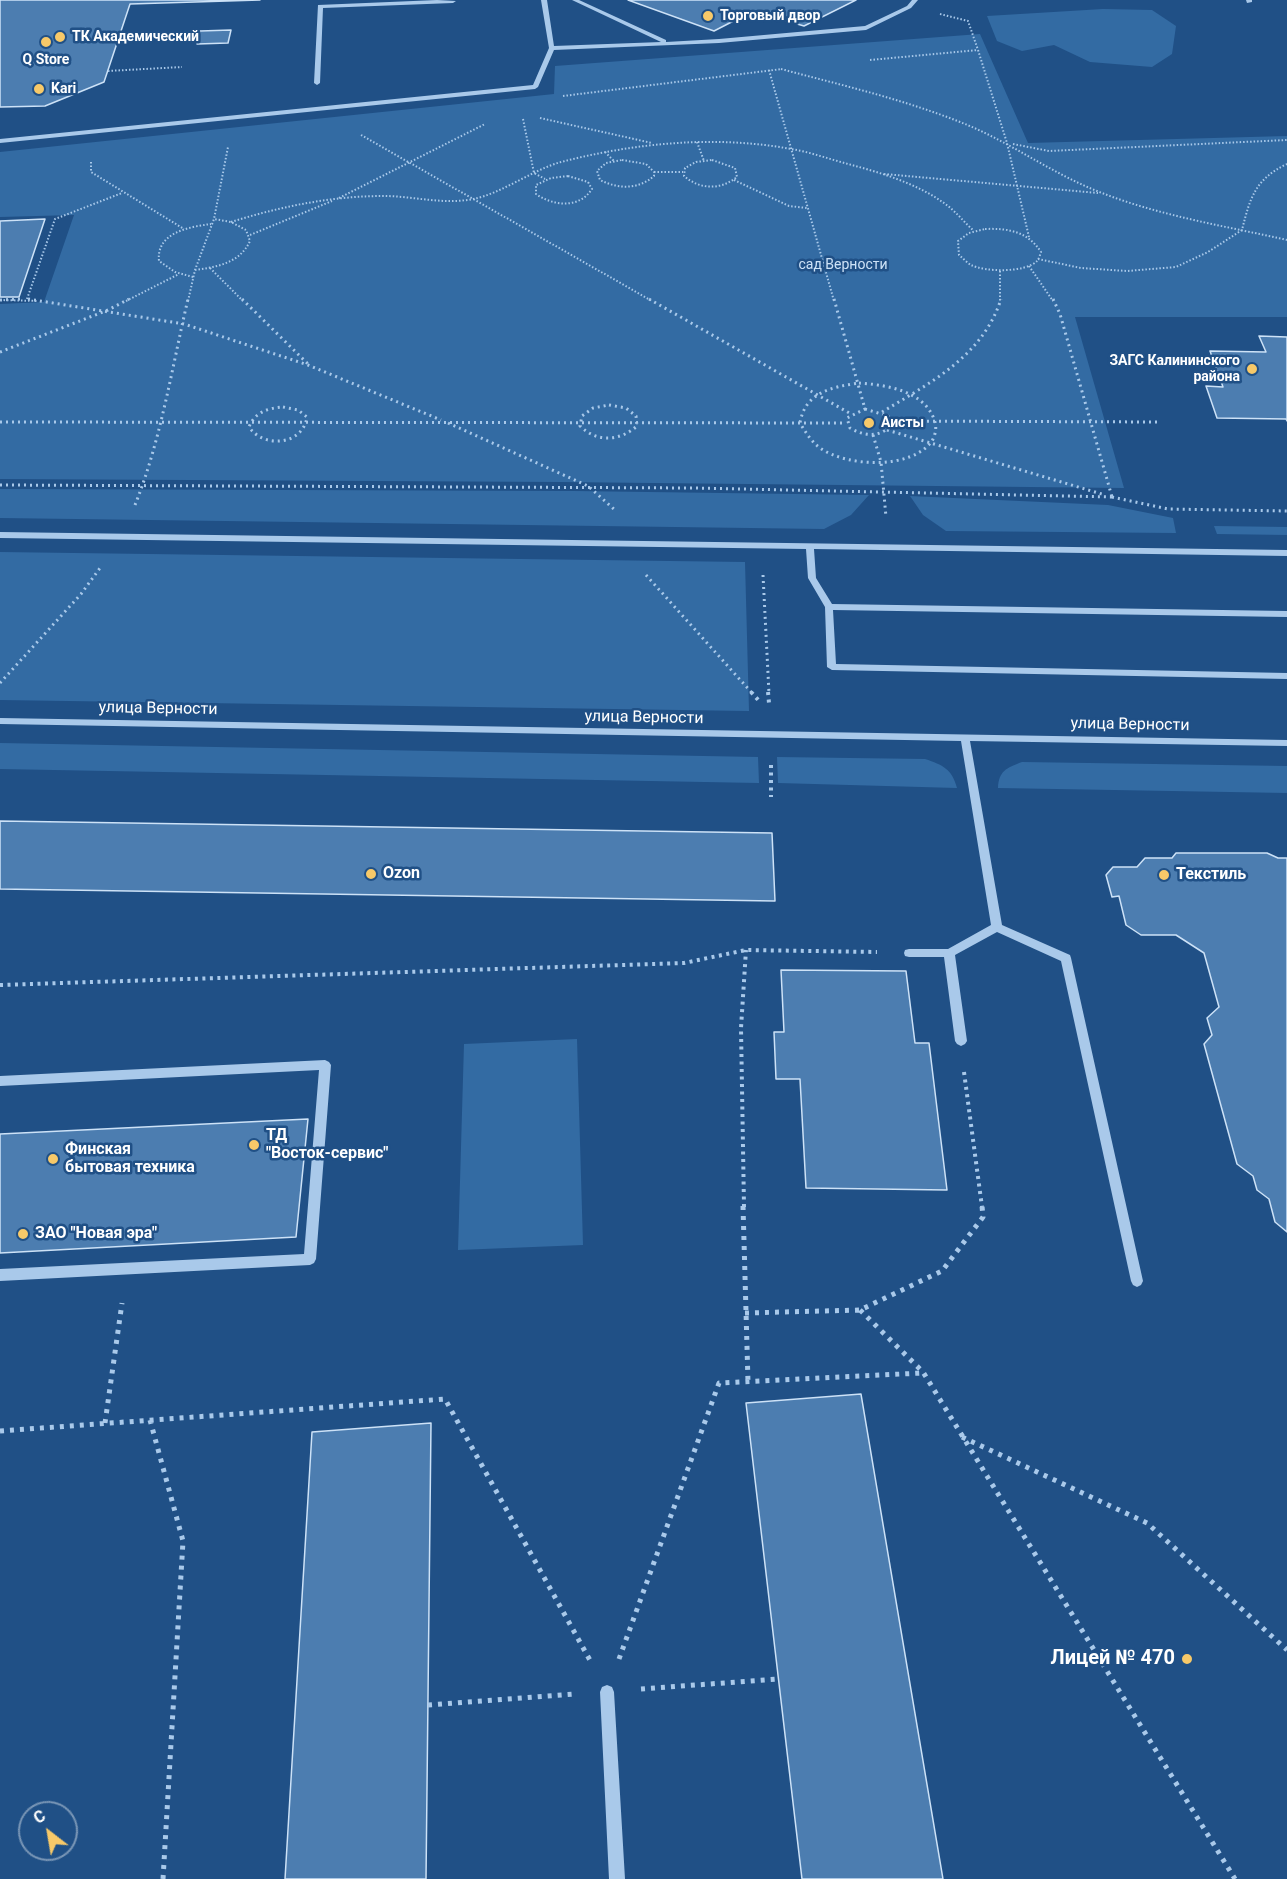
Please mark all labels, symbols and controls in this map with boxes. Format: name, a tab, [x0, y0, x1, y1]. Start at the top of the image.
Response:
place label: Торговый двор	[720, 8, 820, 24]
marker: Торговый двор	[701, 9, 715, 23]
place label: ТК Академический	[72, 29, 199, 45]
marker: ТК Академический	[53, 30, 67, 44]
marker: Q Store	[39, 35, 53, 49]
place label: Q Store	[23, 52, 69, 68]
place label: Kari	[51, 81, 76, 97]
marker: Kari	[32, 82, 46, 96]
park label: сад Верности	[798, 257, 888, 273]
place label: ЗАГС Калининского района	[1109, 353, 1240, 386]
marker: ЗАГС Калининского района	[1245, 362, 1259, 376]
place label: Аисты	[881, 415, 924, 431]
marker: Аисты	[862, 416, 876, 430]
street label: улица Верности	[98, 698, 218, 720]
street label: улица Верности	[584, 707, 704, 729]
street label: улица Верности	[1070, 714, 1190, 736]
place label: Ozon	[383, 864, 420, 884]
place label: Текстиль	[1176, 865, 1246, 885]
marker: Ozon	[364, 867, 378, 881]
marker: Текстиль	[1157, 868, 1171, 882]
place label: ТД "Восток-сервис"	[266, 1126, 388, 1164]
marker: ТД "Восток-сервис"	[247, 1138, 261, 1152]
place label: Финская бытовая техника	[65, 1140, 195, 1178]
marker: Финская бытовая техника	[46, 1152, 60, 1166]
place label: ЗАО "Новая эра"	[35, 1224, 157, 1244]
marker: ЗАО "Новая эра"	[16, 1227, 30, 1241]
place label: Лицей № 470	[1051, 1647, 1175, 1671]
marker: Лицей № 470	[1180, 1652, 1194, 1666]
north arrow	[18, 1801, 78, 1861]
text: С	[30, 1806, 49, 1828]

